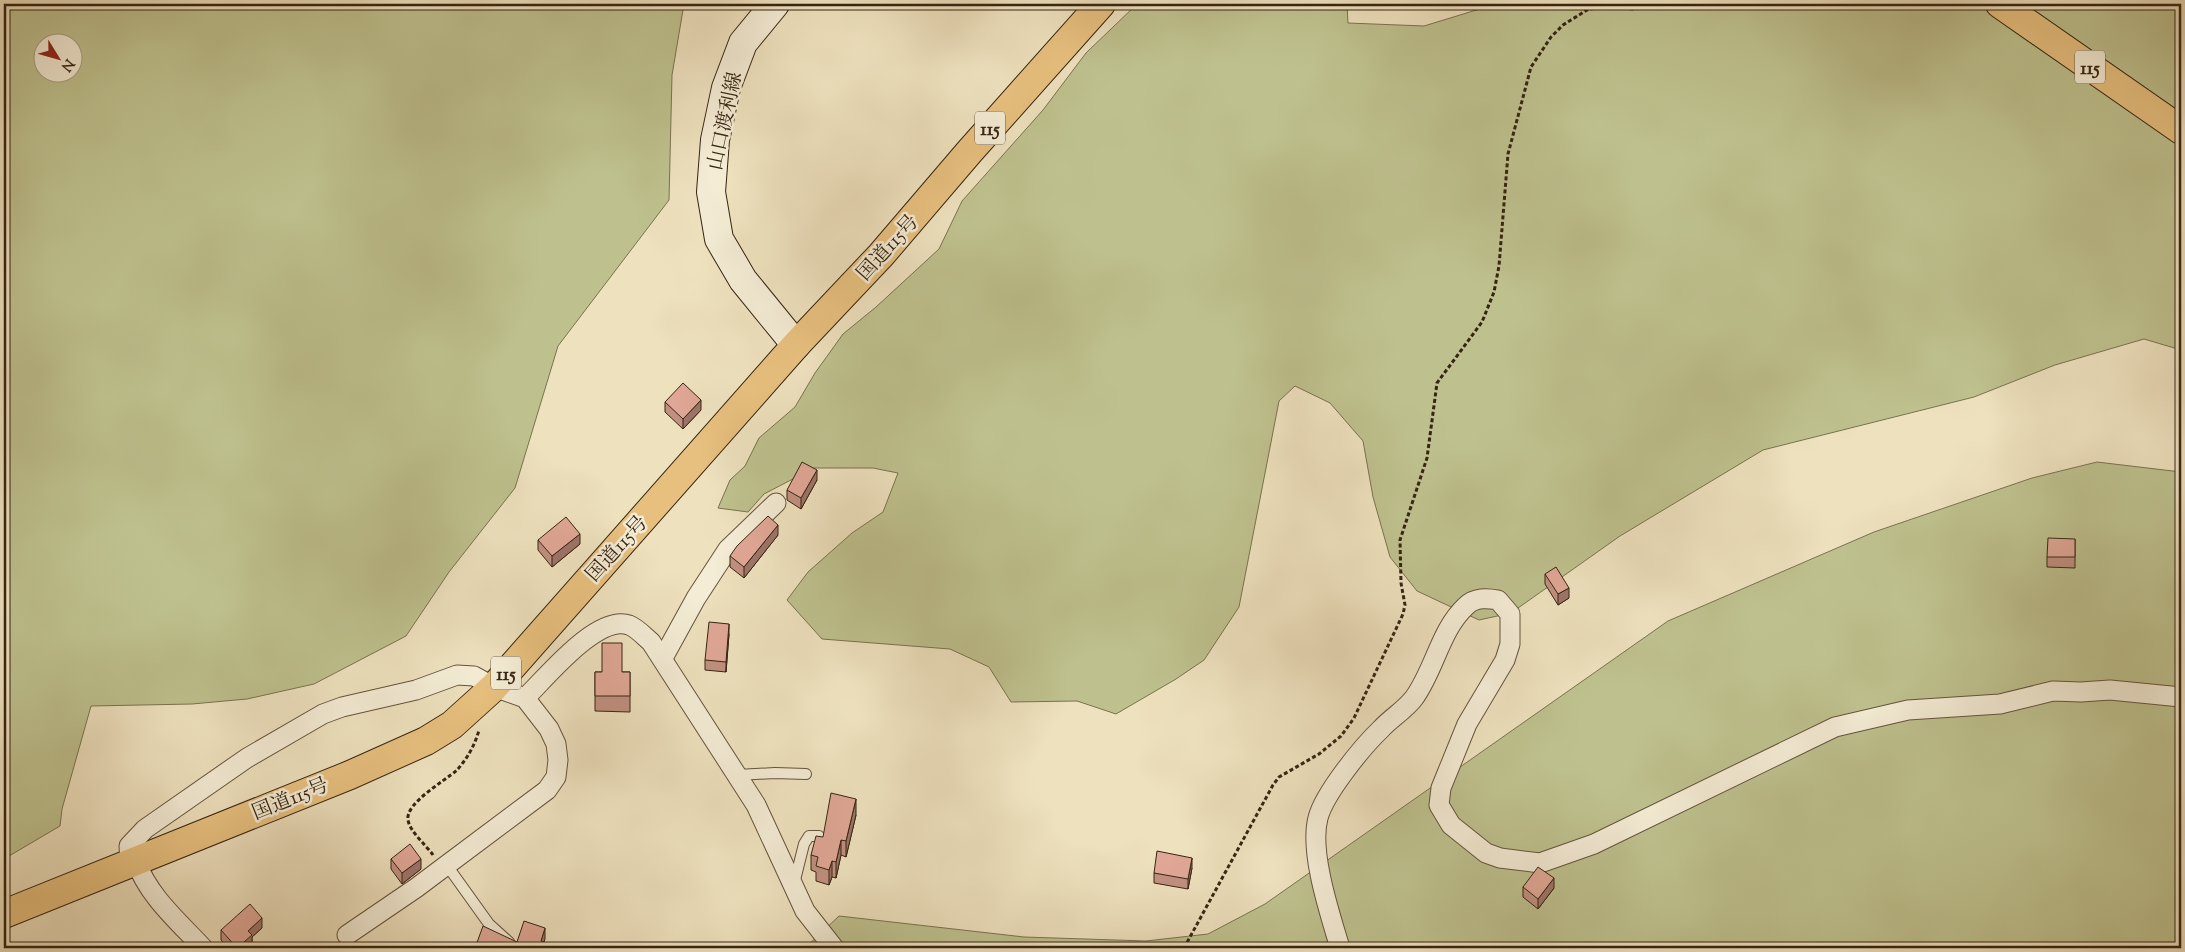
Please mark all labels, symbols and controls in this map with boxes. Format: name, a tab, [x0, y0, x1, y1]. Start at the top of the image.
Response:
north arrow	[32, 32, 82, 82]
road number: 115	[2075, 51, 2105, 84]
text: N	[55, 54, 78, 75]
street label: 山口渡利線	[702, 70, 751, 173]
road number: 115	[975, 112, 1005, 144]
street label: 国道115号	[851, 209, 927, 288]
street label: 国道115号	[580, 510, 656, 589]
road number: 115	[491, 656, 521, 690]
street label: 国道115号	[248, 772, 334, 829]

